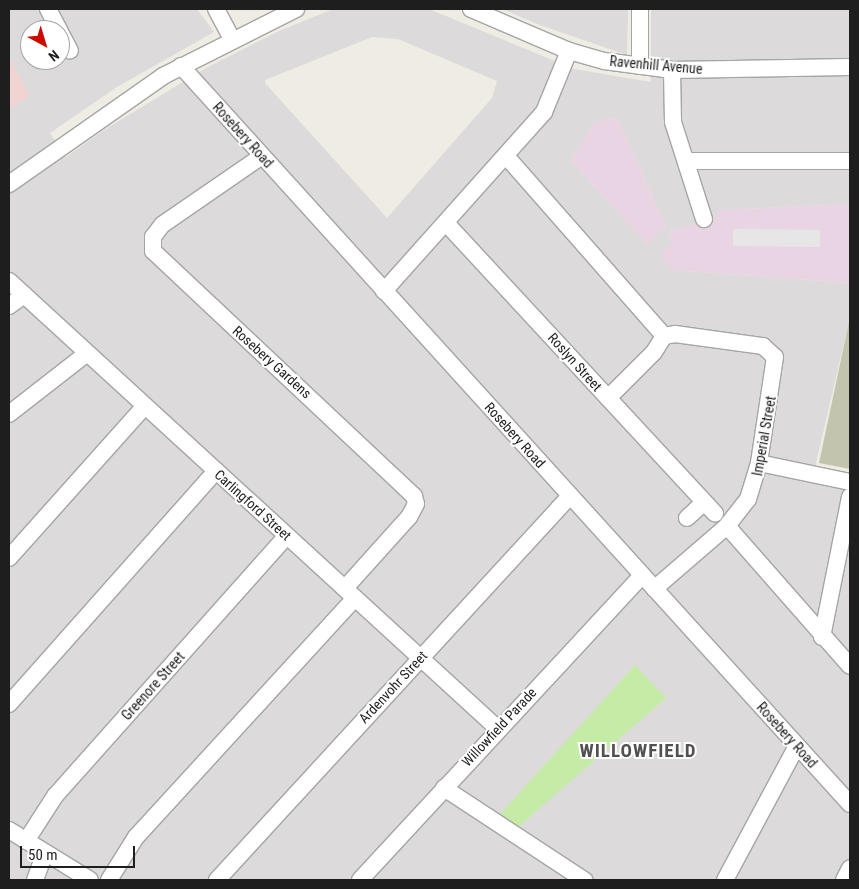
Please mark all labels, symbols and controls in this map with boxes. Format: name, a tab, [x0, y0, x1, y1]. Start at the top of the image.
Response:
north arrow	[20, 20, 70, 70]
text: N	[45, 47, 62, 65]
street label: Ravenhill Avenue	[609, 53, 703, 77]
street label: Rosebery Road	[209, 99, 277, 171]
street label: Rosebery Gardens	[229, 322, 315, 402]
street label: Roslyn Street	[544, 329, 606, 395]
street label: Imperial Street	[749, 395, 779, 477]
street label: Rosebery Road	[481, 399, 549, 471]
street label: Carlingford Street	[211, 466, 295, 544]
street label: Ardenvohr Street	[355, 647, 431, 727]
street label: Greenore Street	[118, 648, 188, 724]
street label: Willowfield Parade	[458, 684, 540, 770]
street label: Rosebery Road	[753, 699, 821, 771]
district label: WILLOWFIELD	[578, 740, 698, 762]
scale bar	[22, 836, 138, 868]
text: 50 m	[28, 846, 58, 864]

